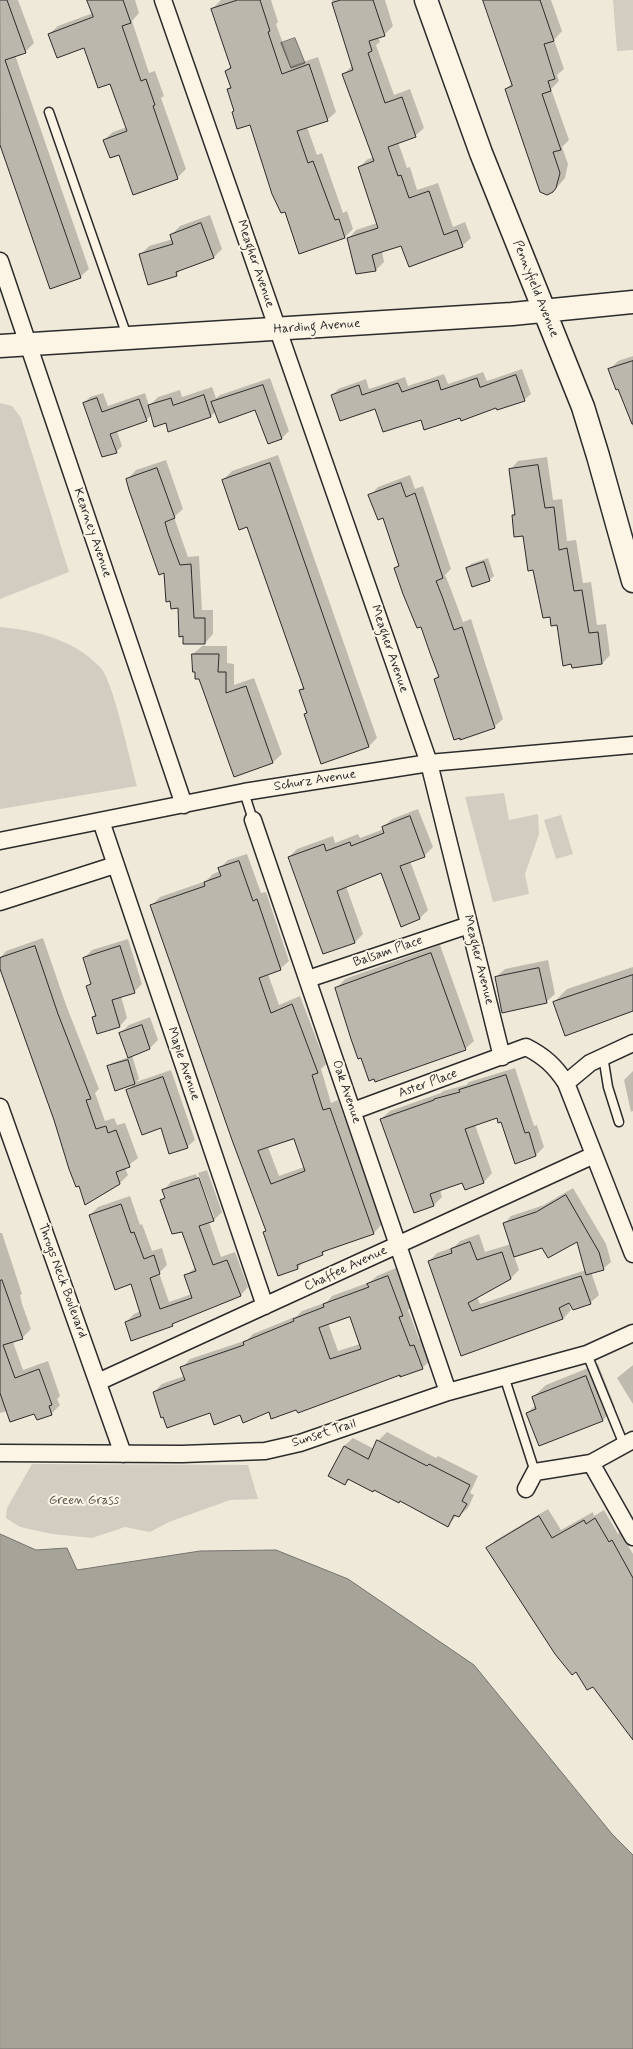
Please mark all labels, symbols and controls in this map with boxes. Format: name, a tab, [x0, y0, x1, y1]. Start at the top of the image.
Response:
street label: Meagher Avenue	[233, 218, 277, 310]
street label: Pennyfield Avenue	[508, 238, 562, 340]
street label: Harding Avenue	[273, 316, 361, 338]
street label: Kearney Avenue	[69, 486, 115, 580]
street label: Meagher Avenue	[367, 603, 411, 695]
street label: Schurz Avenue	[273, 767, 357, 795]
street label: Meagher Avenue	[459, 913, 497, 1007]
street label: Balsam Place	[351, 933, 425, 971]
street label: Maple Avenue	[163, 1025, 203, 1103]
street label: Oak Avenue	[328, 1058, 364, 1126]
street label: Aster Place	[396, 1066, 460, 1102]
street label: Throgs Neck Boulevard	[34, 1222, 90, 1340]
street label: Chaffee Avenue	[302, 1243, 390, 1295]
street label: Sunset Trail	[290, 1416, 358, 1452]
park label: Green Grass	[49, 1493, 119, 1509]

